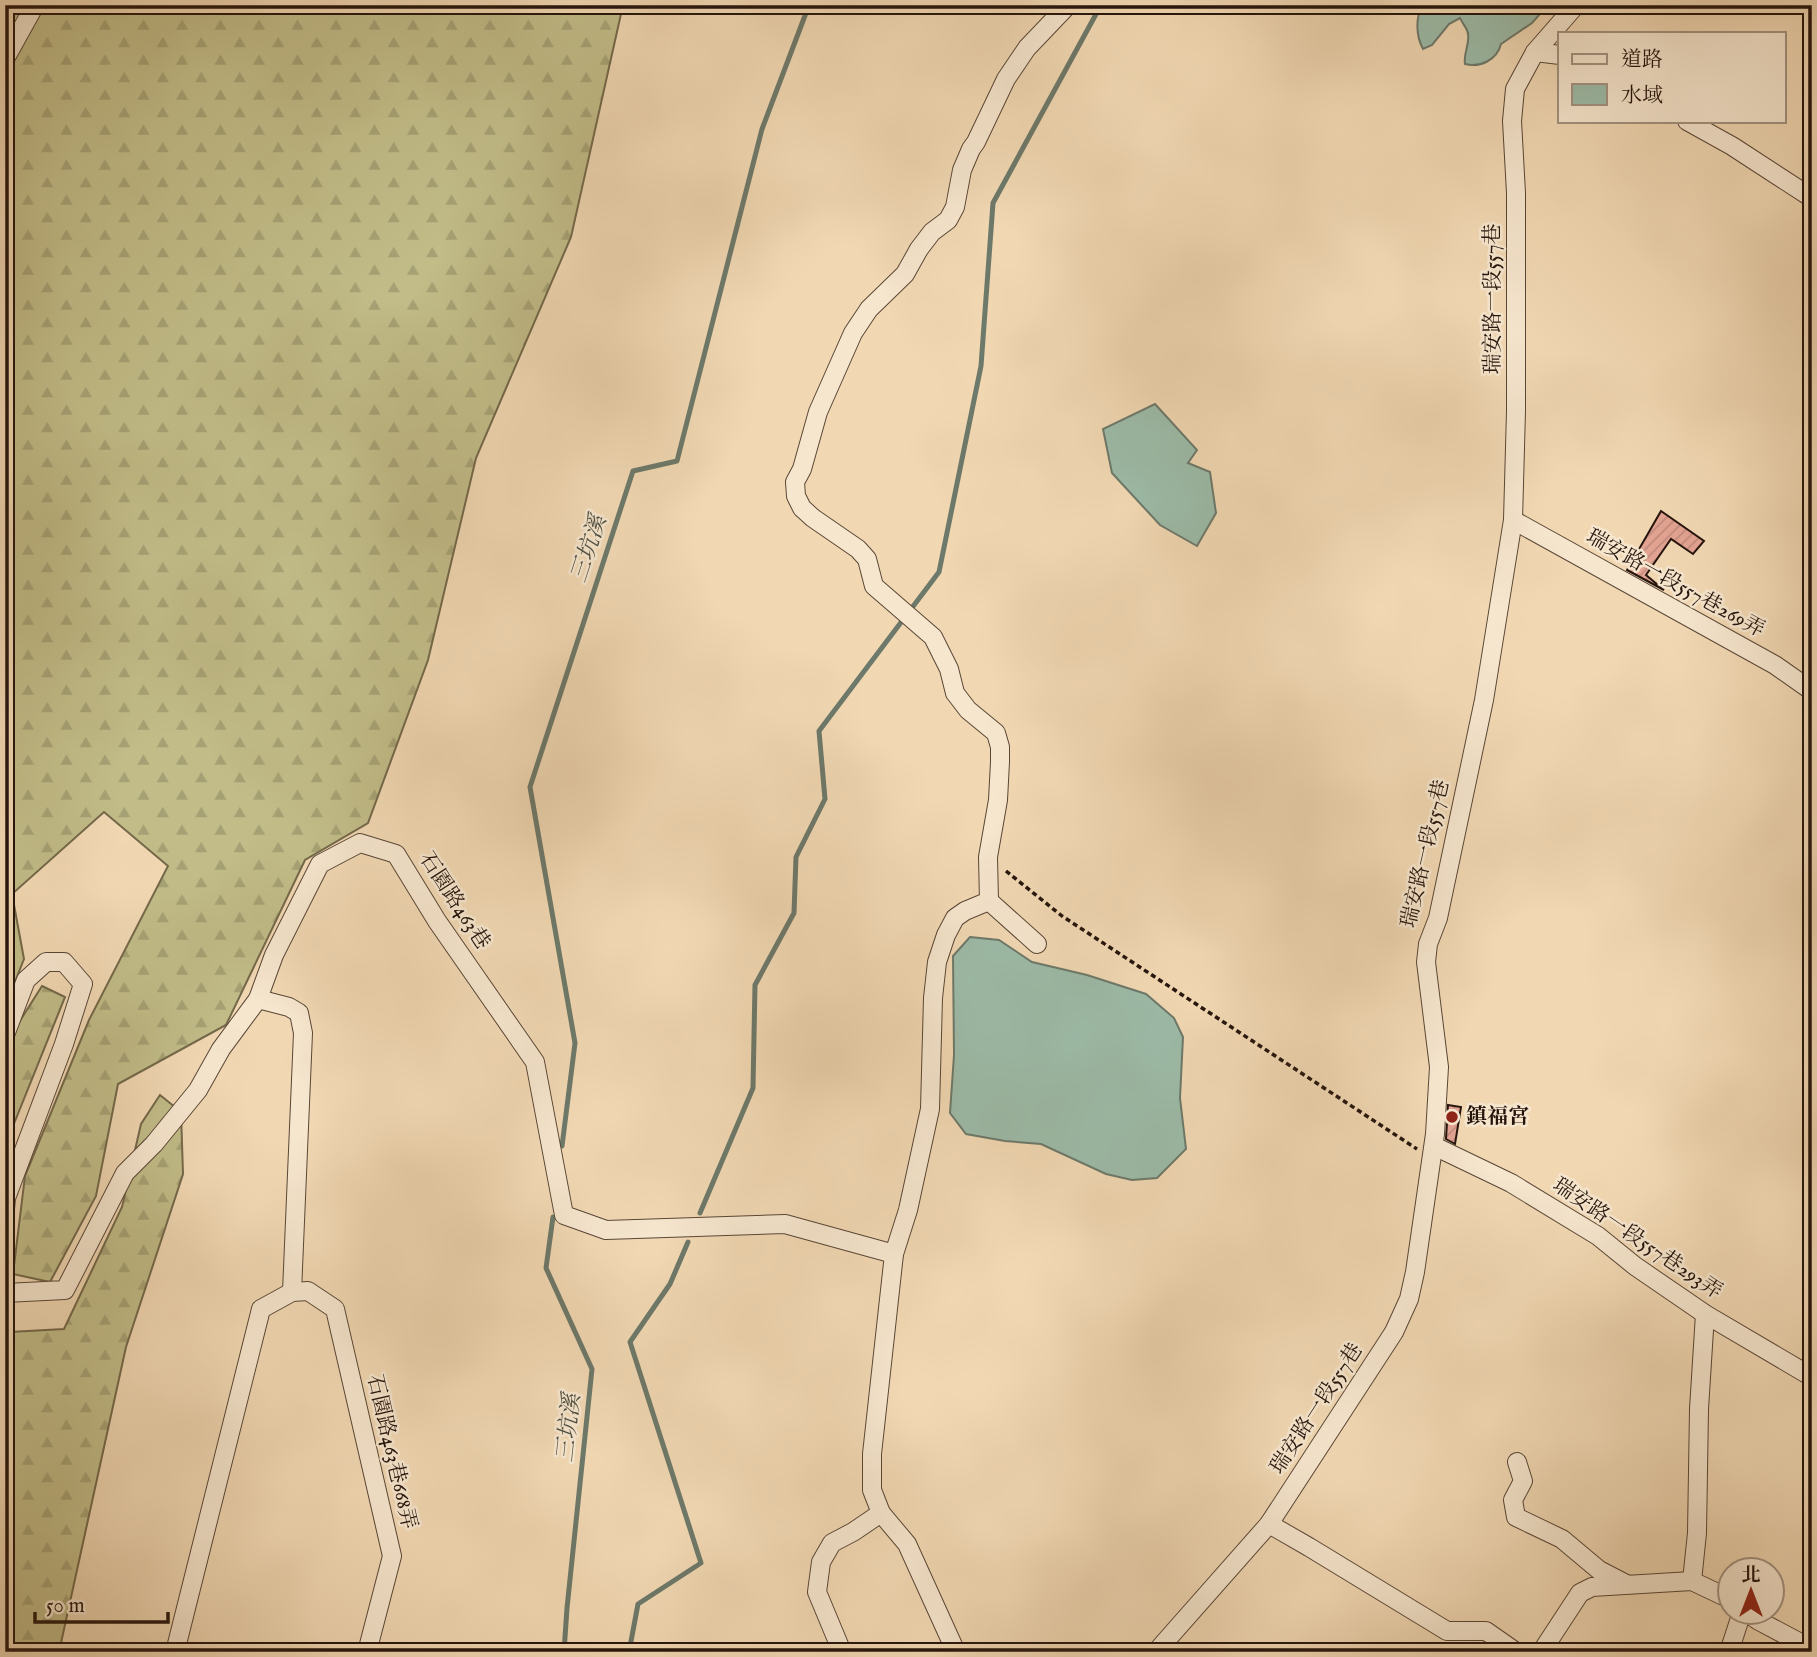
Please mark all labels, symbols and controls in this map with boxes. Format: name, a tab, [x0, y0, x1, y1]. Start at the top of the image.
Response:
legend	[1558, 32, 1786, 122]
text: 道路	[1621, 47, 1663, 74]
text: 水域	[1621, 83, 1663, 110]
street label: 瑞安路一段557巷	[1480, 223, 1507, 375]
water label: 三坑溪	[565, 509, 614, 586]
street label: 瑞安路一段557巷269弄	[1581, 524, 1769, 644]
street label: 瑞安路一段557巷	[1396, 777, 1456, 931]
street label: 石園路463巷	[412, 847, 496, 955]
place label: 鎮福宮	[1466, 1104, 1529, 1131]
marker: 鎮福宮	[1444, 1109, 1460, 1125]
street label: 瑞安路一段557巷293弄	[1547, 1172, 1727, 1306]
street label: 瑞安路一段557巷	[1265, 1338, 1369, 1480]
street label: 石園路463巷668弄	[360, 1372, 422, 1532]
water label: 三坑溪	[551, 1389, 587, 1464]
north arrow	[1716, 1556, 1786, 1626]
text: 北	[1741, 1564, 1761, 1588]
scale bar	[35, 1580, 168, 1624]
text: 50 m	[46, 1593, 85, 1620]

